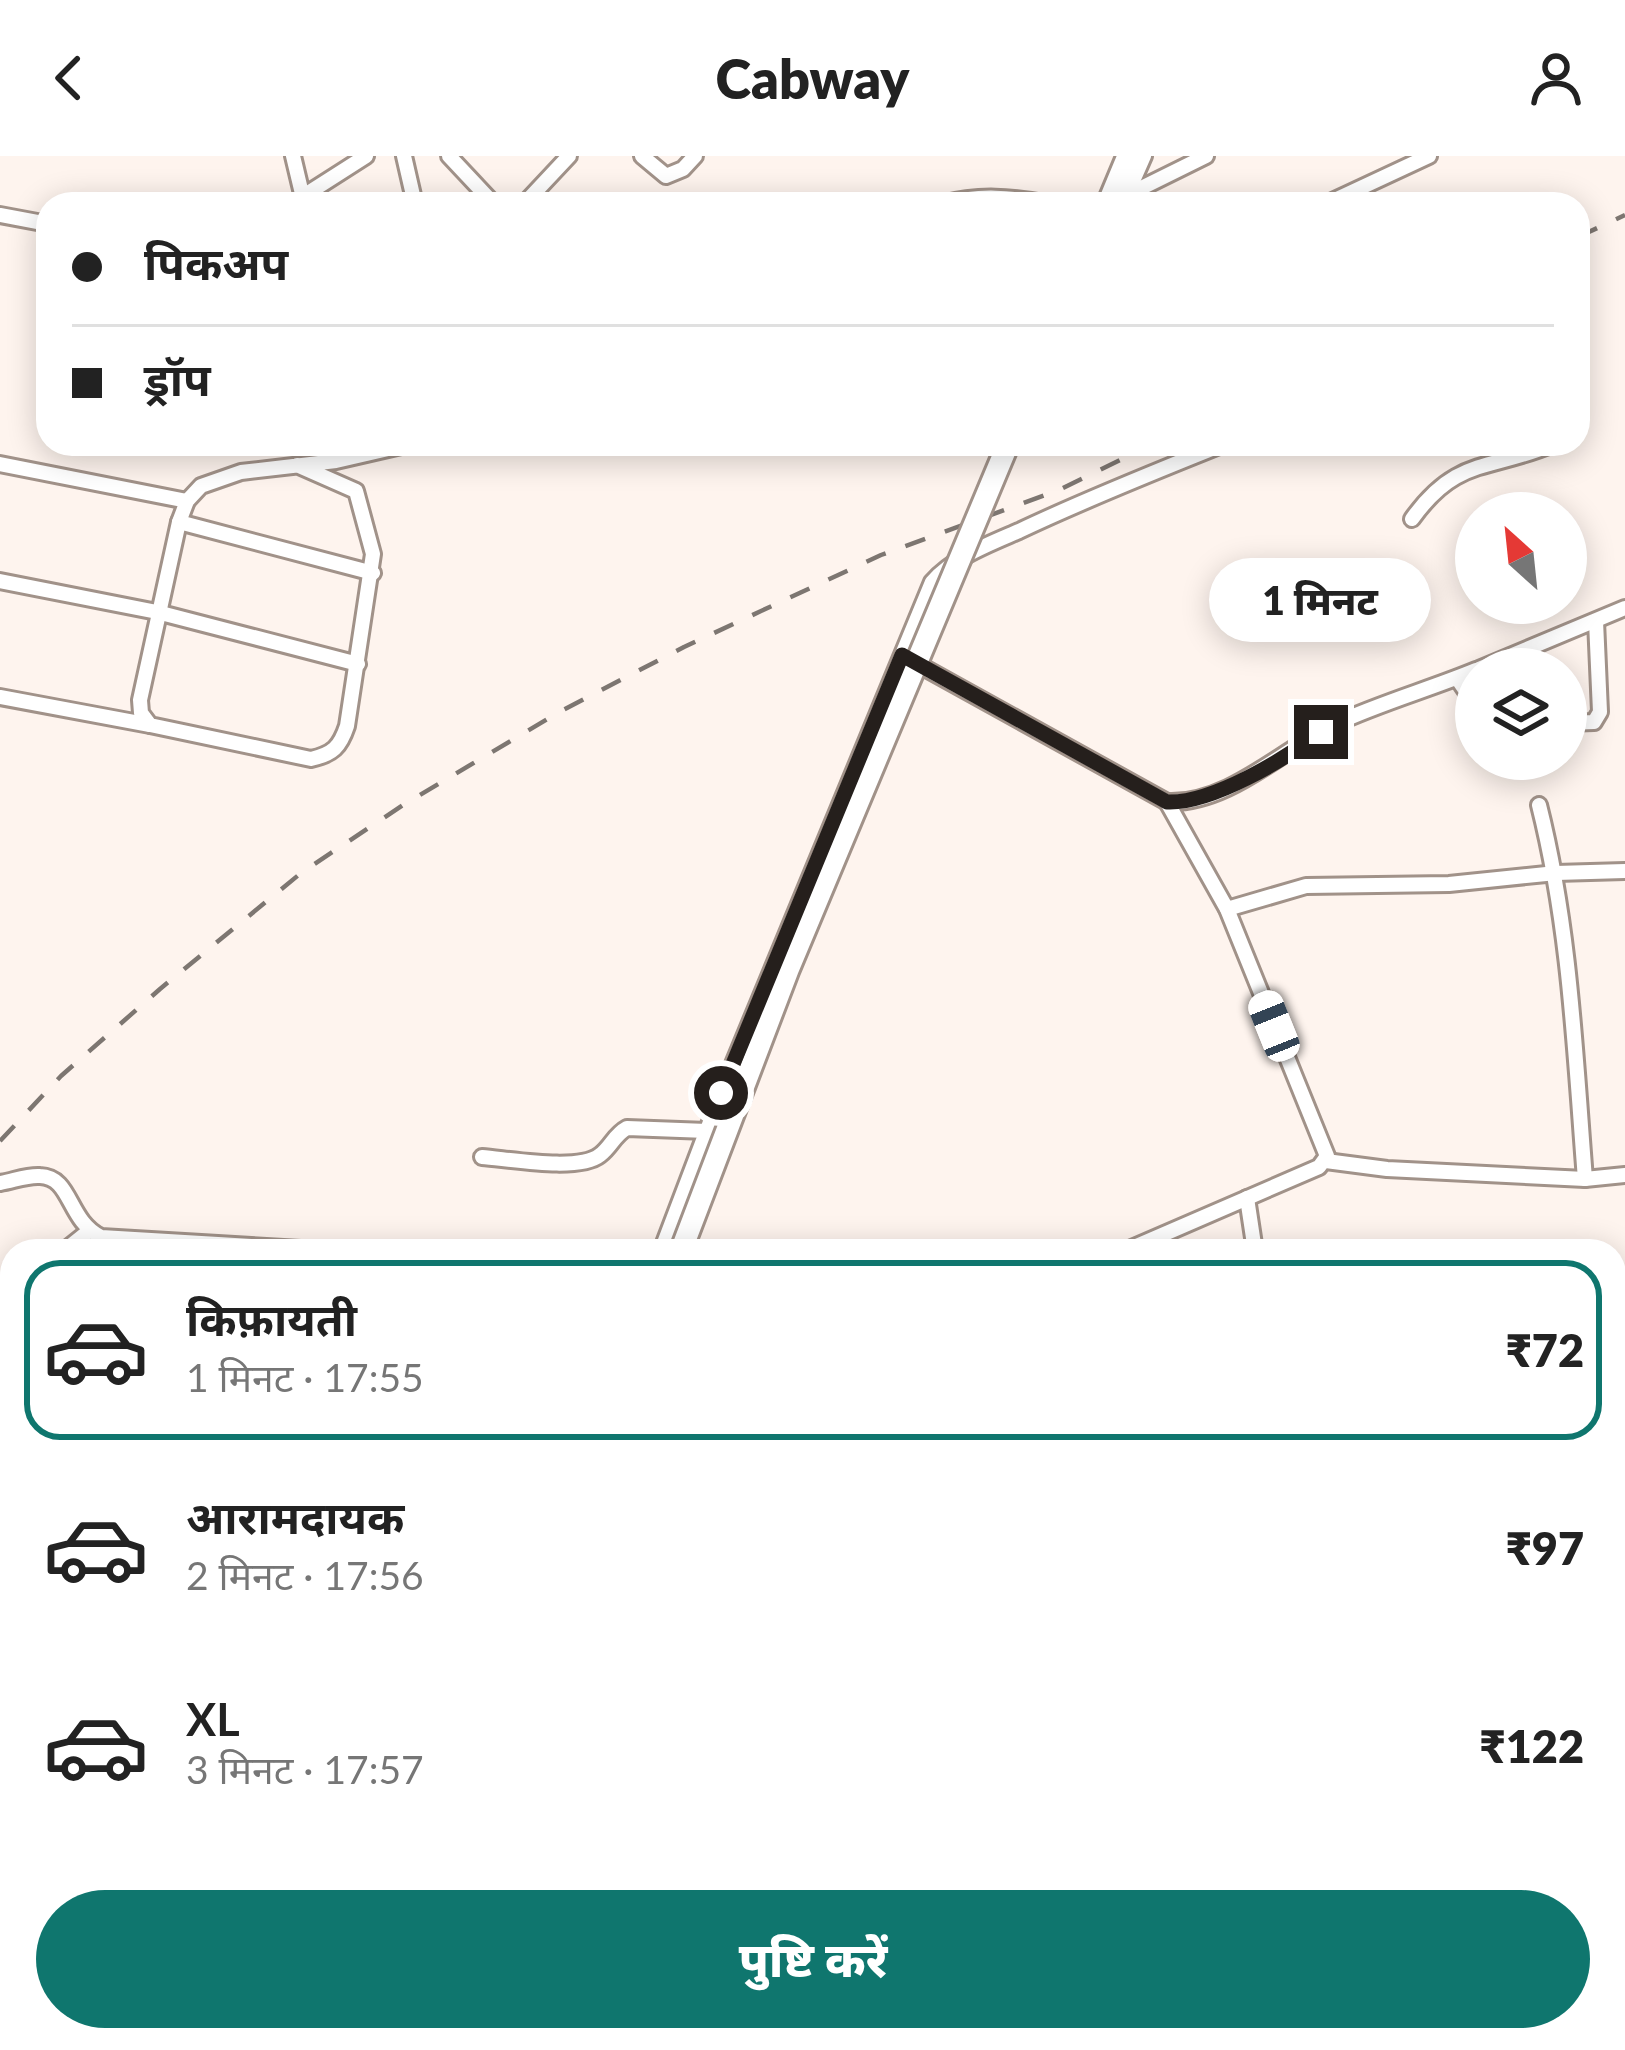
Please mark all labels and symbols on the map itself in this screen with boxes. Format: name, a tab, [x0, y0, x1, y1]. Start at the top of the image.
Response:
north arrow	[1455, 492, 1587, 624]
callout: 1 मिनट	[1210, 558, 1432, 642]
route end	[1294, 705, 1348, 759]
car	[1244, 986, 1304, 1066]
route start	[694, 1066, 748, 1120]

